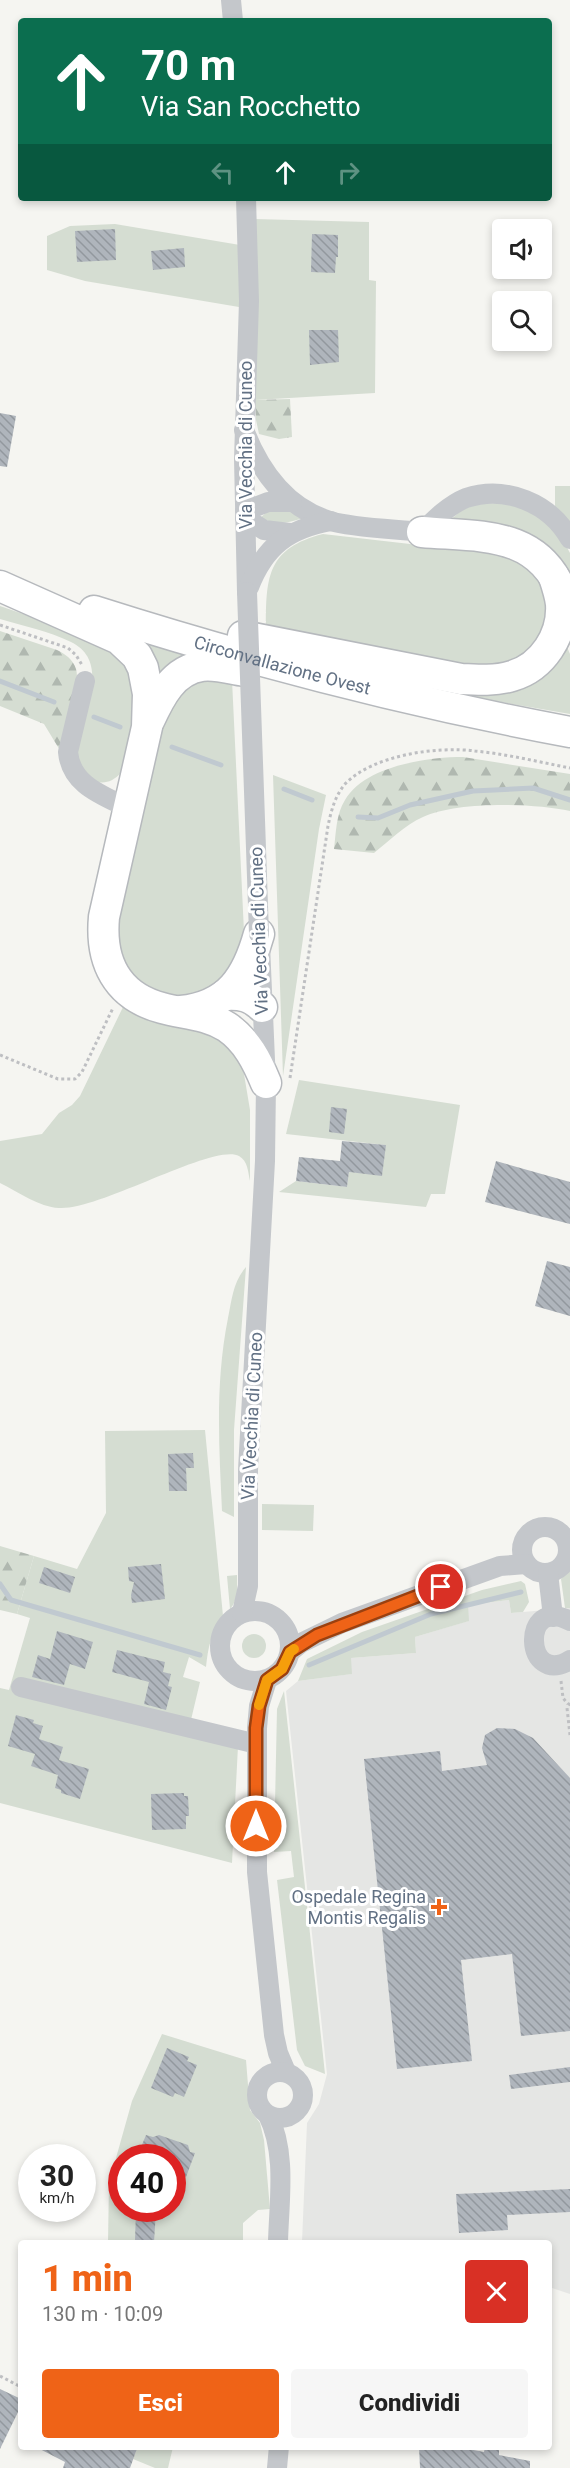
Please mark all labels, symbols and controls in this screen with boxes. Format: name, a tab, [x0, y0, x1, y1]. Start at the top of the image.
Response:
text: 70 m	[141, 41, 236, 90]
icon: ahead	[42, 42, 120, 120]
text: Via San Rocchetto	[141, 91, 361, 123]
icon: left	[206, 156, 239, 189]
icon: ahead	[269, 156, 302, 189]
icon: right	[332, 156, 365, 189]
map controls	[492, 219, 552, 351]
button: sound	[492, 219, 552, 279]
button: search	[492, 291, 552, 351]
street label: Via Vecchia di Cuneo	[235, 361, 256, 529]
street label: Circonvallazione Ovest	[192, 631, 373, 699]
street label: Via Vecchia di Cuneo	[245, 846, 272, 1016]
street label: Via Vecchia di Cuneo	[237, 1331, 266, 1501]
pin	[415, 1561, 466, 1612]
icon: arrive	[424, 1570, 457, 1603]
position arrow	[224, 1794, 288, 1858]
place label: Ospedale Regina Montis Regalis	[291, 1886, 426, 1928]
marker: Ospedale Regina Montis Regalis	[430, 1898, 448, 1916]
speed limit sign: 40	[108, 2144, 186, 2222]
text: 30	[40, 2158, 74, 2193]
text: km/h	[39, 2189, 75, 2207]
text: 1 min	[42, 2258, 133, 2300]
button: close	[465, 2260, 528, 2323]
text: 130 m · 10:09	[42, 2302, 163, 2326]
button: Esci	[42, 2369, 279, 2438]
button: Condividi	[291, 2369, 528, 2438]

